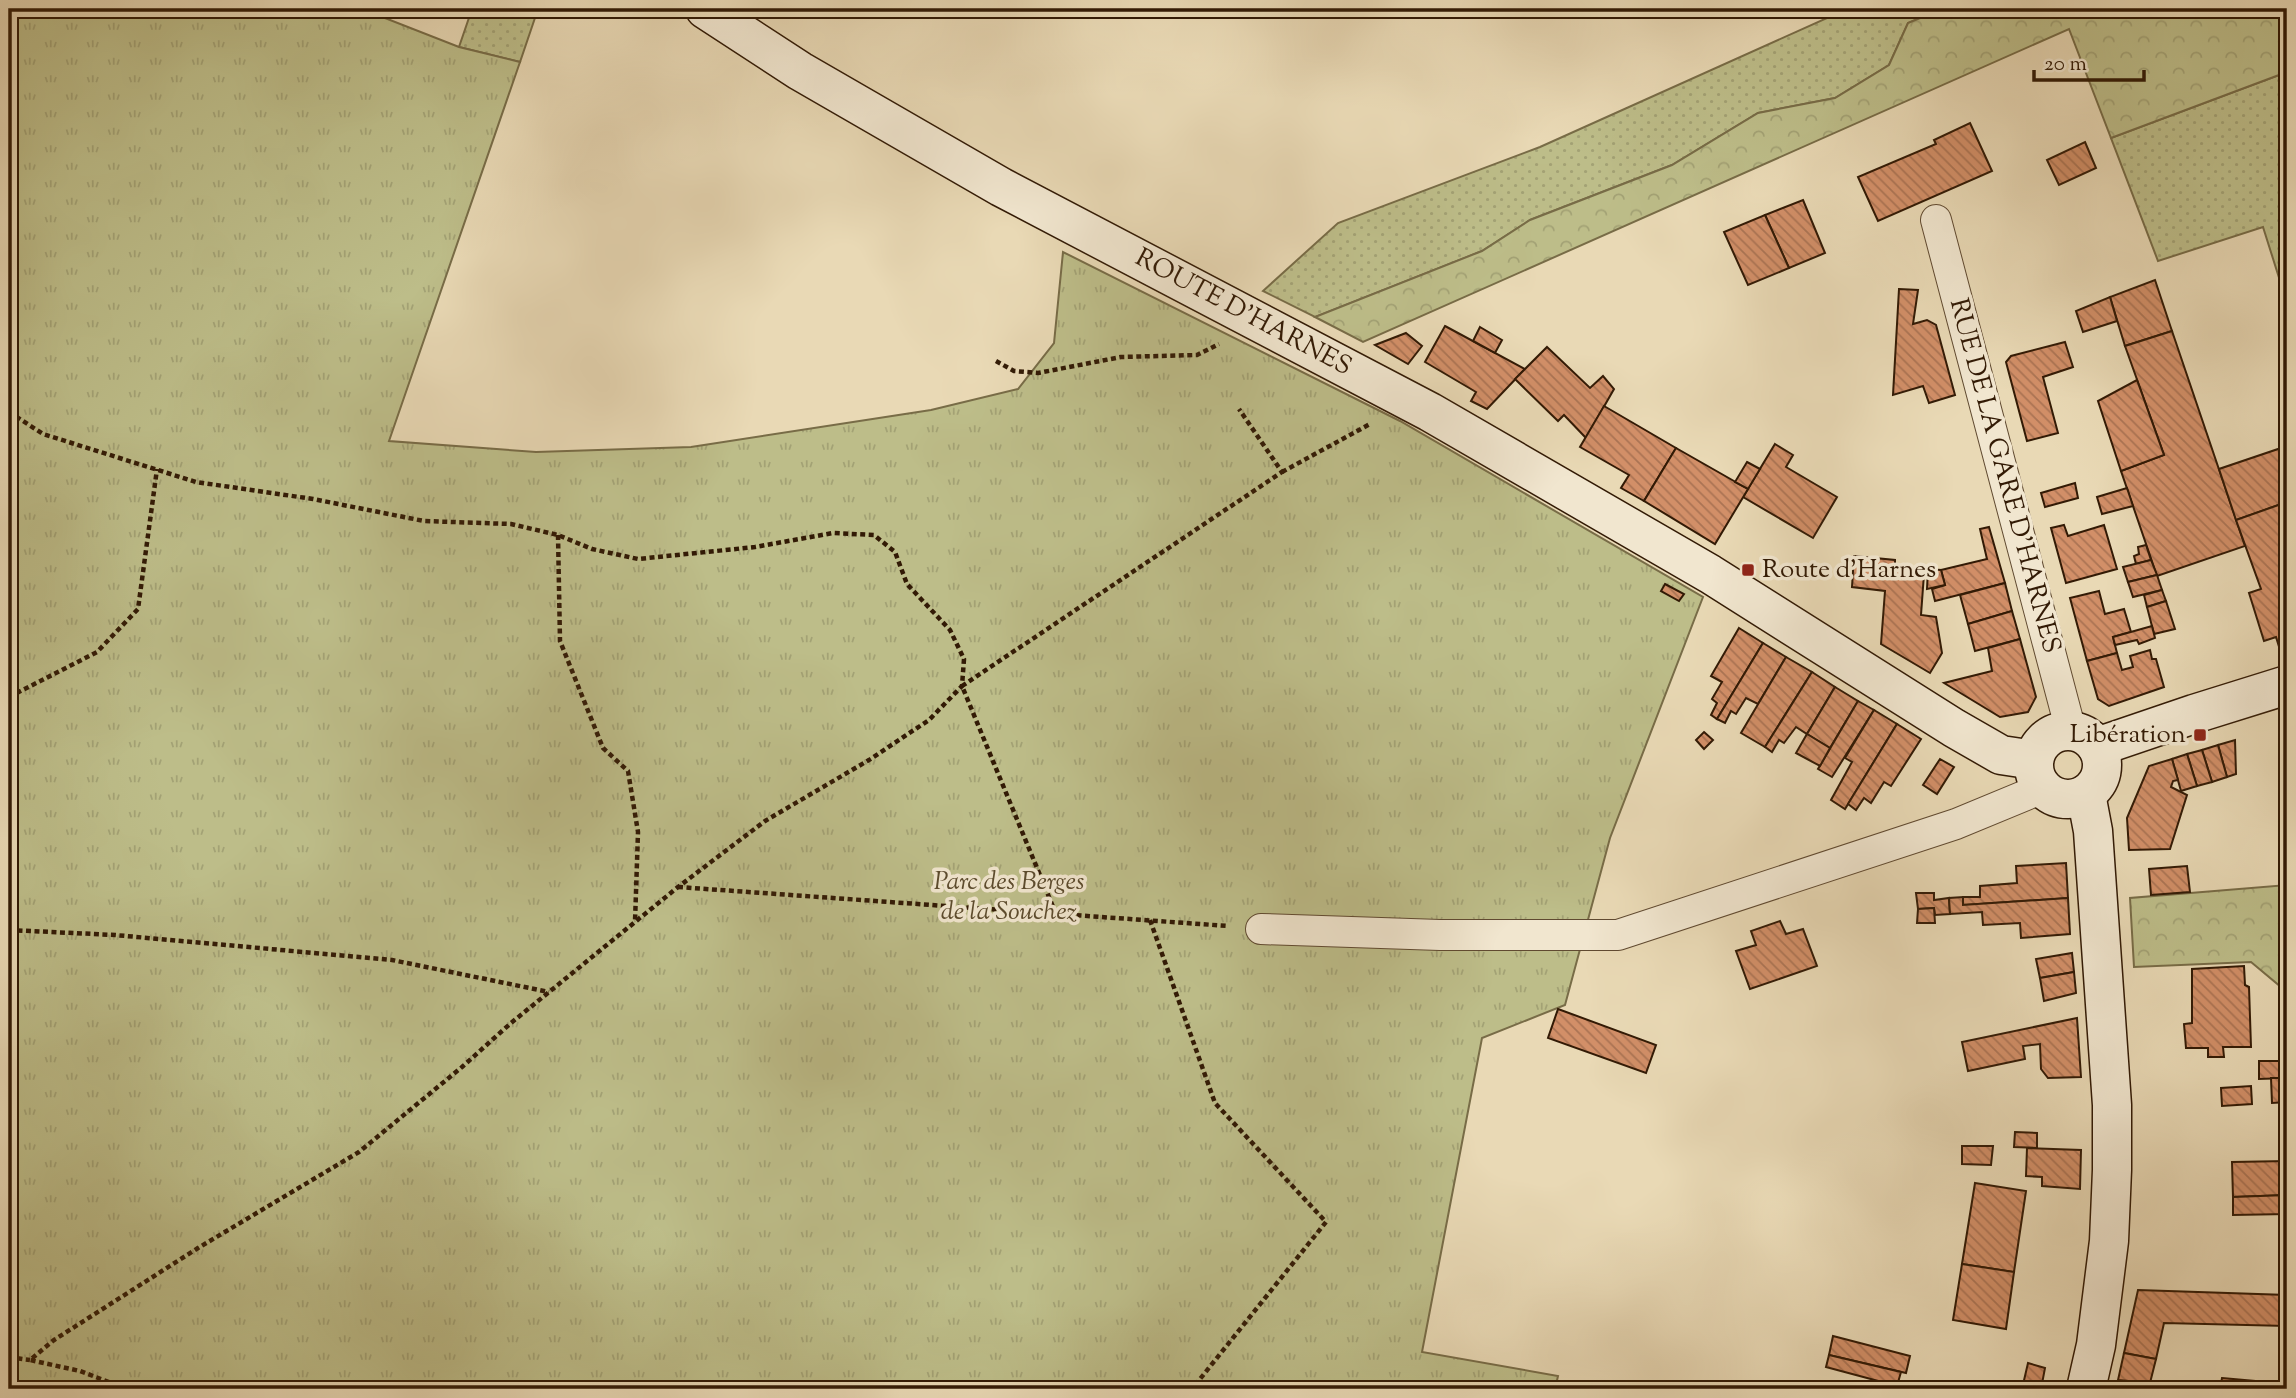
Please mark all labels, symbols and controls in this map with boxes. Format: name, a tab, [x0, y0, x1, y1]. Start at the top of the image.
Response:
scale bar	[2034, 38, 2144, 82]
text: 20 m	[2044, 50, 2087, 80]
street label: ROUTE D'HARNES	[1128, 240, 1358, 386]
street label: RUE DE LA GARE D'HARNES	[1939, 295, 2069, 657]
place label: Route d'Harnes	[1762, 552, 1936, 589]
marker: Route d'Harnes	[1740, 562, 1756, 578]
place label: Libération	[2070, 717, 2186, 754]
marker: Libération	[2192, 727, 2208, 743]
park label: Parc des Berges de la Souchez	[934, 864, 1084, 931]

